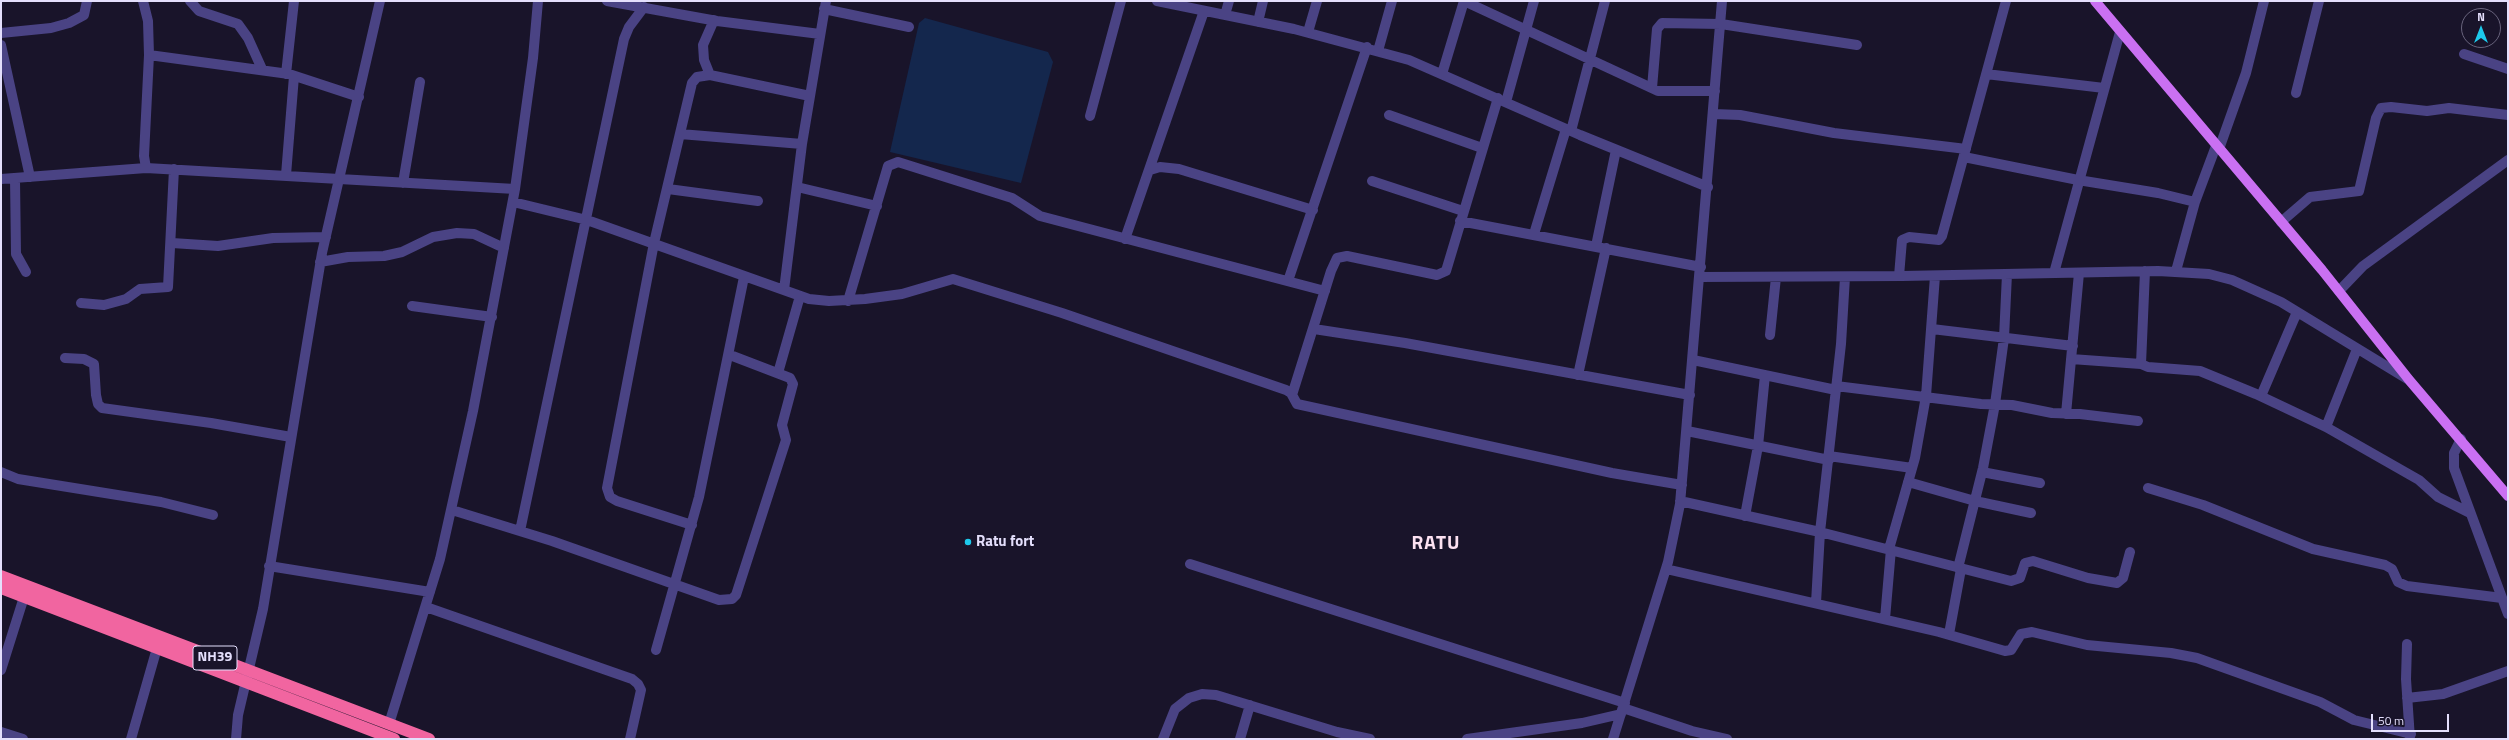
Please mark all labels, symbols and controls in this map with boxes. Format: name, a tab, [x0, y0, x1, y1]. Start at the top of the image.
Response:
north arrow	[2461, 8, 2501, 48]
text: N	[2477, 9, 2485, 25]
place label: Ratu fort	[976, 533, 1034, 551]
district label: RATU	[1412, 533, 1460, 555]
marker: Ratu fort	[963, 537, 973, 547]
road number: NH39	[193, 646, 237, 670]
scale bar	[2373, 706, 2451, 732]
text: 50 m	[2378, 711, 2404, 730]

